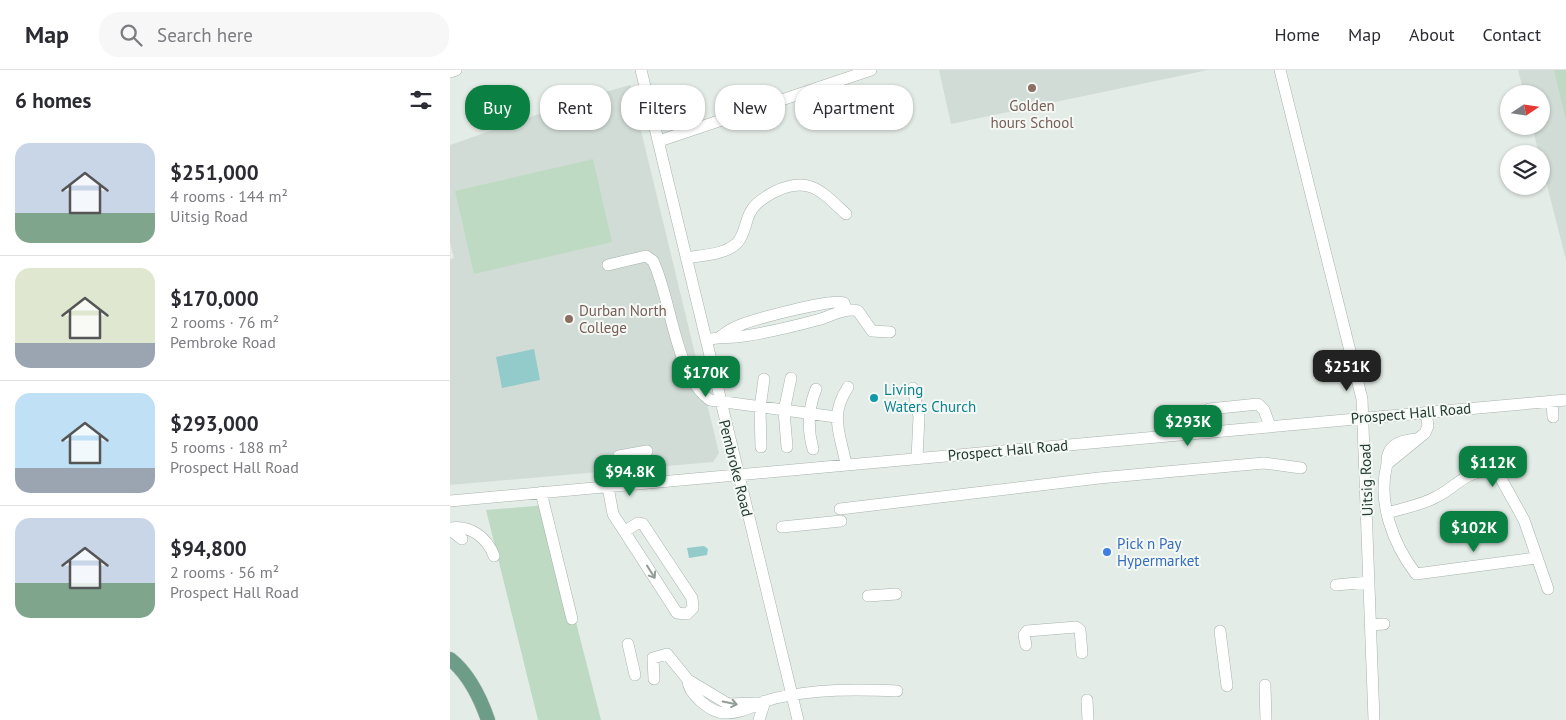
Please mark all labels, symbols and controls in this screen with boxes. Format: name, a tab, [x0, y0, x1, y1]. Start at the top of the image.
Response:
search box	[99, 12, 449, 57]
text: Map	[25, 19, 69, 50]
icon: search	[117, 21, 145, 49]
text: Search here	[157, 23, 253, 47]
text: Home	[1274, 23, 1320, 46]
text: Map	[1348, 23, 1381, 46]
text: About	[1409, 23, 1455, 46]
text: Contact	[1483, 23, 1541, 46]
marker: Golden hours School	[1026, 82, 1038, 94]
chip: Buy	[465, 85, 530, 130]
chip: Rent	[540, 85, 611, 130]
chip: Filters	[621, 85, 705, 130]
chip: New	[715, 85, 785, 130]
chip: Apartment	[795, 85, 913, 130]
north arrow	[1500, 85, 1550, 135]
map controls	[1500, 85, 1550, 195]
icon: filters	[407, 86, 435, 114]
text: 6 homes	[15, 87, 91, 114]
place label: Golden hours School	[990, 96, 1074, 132]
button: layers	[1500, 145, 1550, 195]
text: $251,000	[170, 159, 259, 186]
icon: home	[55, 163, 115, 223]
text: 4 rooms · 144 m²	[170, 186, 288, 206]
text: Uitsig Road	[170, 206, 248, 226]
text: $170,000	[170, 285, 259, 312]
icon: home	[55, 288, 115, 348]
place label: Durban North College	[579, 301, 667, 337]
text: 2 rooms · 76 m²	[170, 312, 279, 332]
marker: Durban North College	[563, 313, 575, 325]
text: Pembroke Road	[170, 332, 276, 352]
pin: $251K	[1312, 350, 1382, 392]
pin: $170K	[671, 356, 741, 398]
text: $251K	[1324, 356, 1370, 376]
text: $170K	[683, 362, 729, 382]
place label: Living Waters Church	[884, 380, 976, 416]
marker: Living Waters Church	[868, 392, 880, 404]
street label: Prospect Hall Road	[1350, 398, 1472, 428]
pin: $293K	[1153, 404, 1223, 447]
text: $293,000	[170, 410, 259, 437]
text: $293K	[1165, 411, 1211, 431]
icon: home	[55, 413, 115, 473]
street label: Pembroke Road	[715, 418, 757, 518]
street label: Prospect Hall Road	[947, 435, 1069, 465]
text: 5 rooms · 188 m²	[170, 437, 288, 457]
street label: Uitsig Road	[1355, 443, 1377, 517]
pin: $112K	[1458, 446, 1528, 488]
text: $112K	[1470, 452, 1516, 472]
pin: $94.8K	[589, 454, 671, 497]
text: Prospect Hall Road	[170, 457, 299, 477]
text: $94.8K	[605, 461, 655, 481]
pin: $102K	[1439, 510, 1509, 553]
text: $102K	[1451, 517, 1497, 537]
place label: Pick n Pay Hypermarket	[1117, 534, 1199, 570]
text: $94,800	[170, 535, 247, 562]
icon: home	[55, 538, 115, 598]
marker: Pick n Pay Hypermarket	[1101, 546, 1113, 558]
text: 2 rooms · 56 m²	[170, 562, 279, 582]
one-way arrow	[646, 565, 656, 579]
text: Prospect Hall Road	[170, 582, 299, 602]
one-way arrow	[722, 699, 738, 708]

